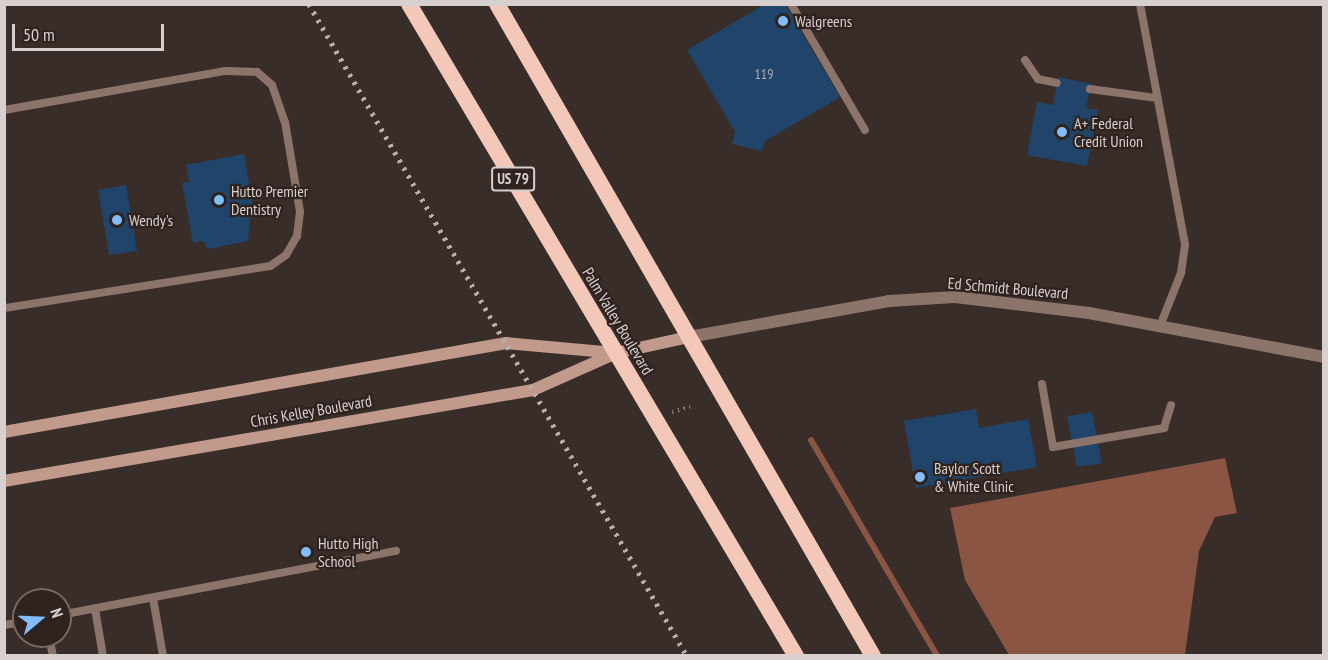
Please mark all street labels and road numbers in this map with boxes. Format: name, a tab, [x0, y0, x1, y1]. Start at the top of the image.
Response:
road number: US 79	[490, 167, 536, 191]
street label: Palm Valley Boulevard	[578, 264, 658, 378]
street label: Ed Schmidt Boulevard	[947, 273, 1069, 303]
street label: Chris Kelley Boulevard	[249, 391, 373, 431]

